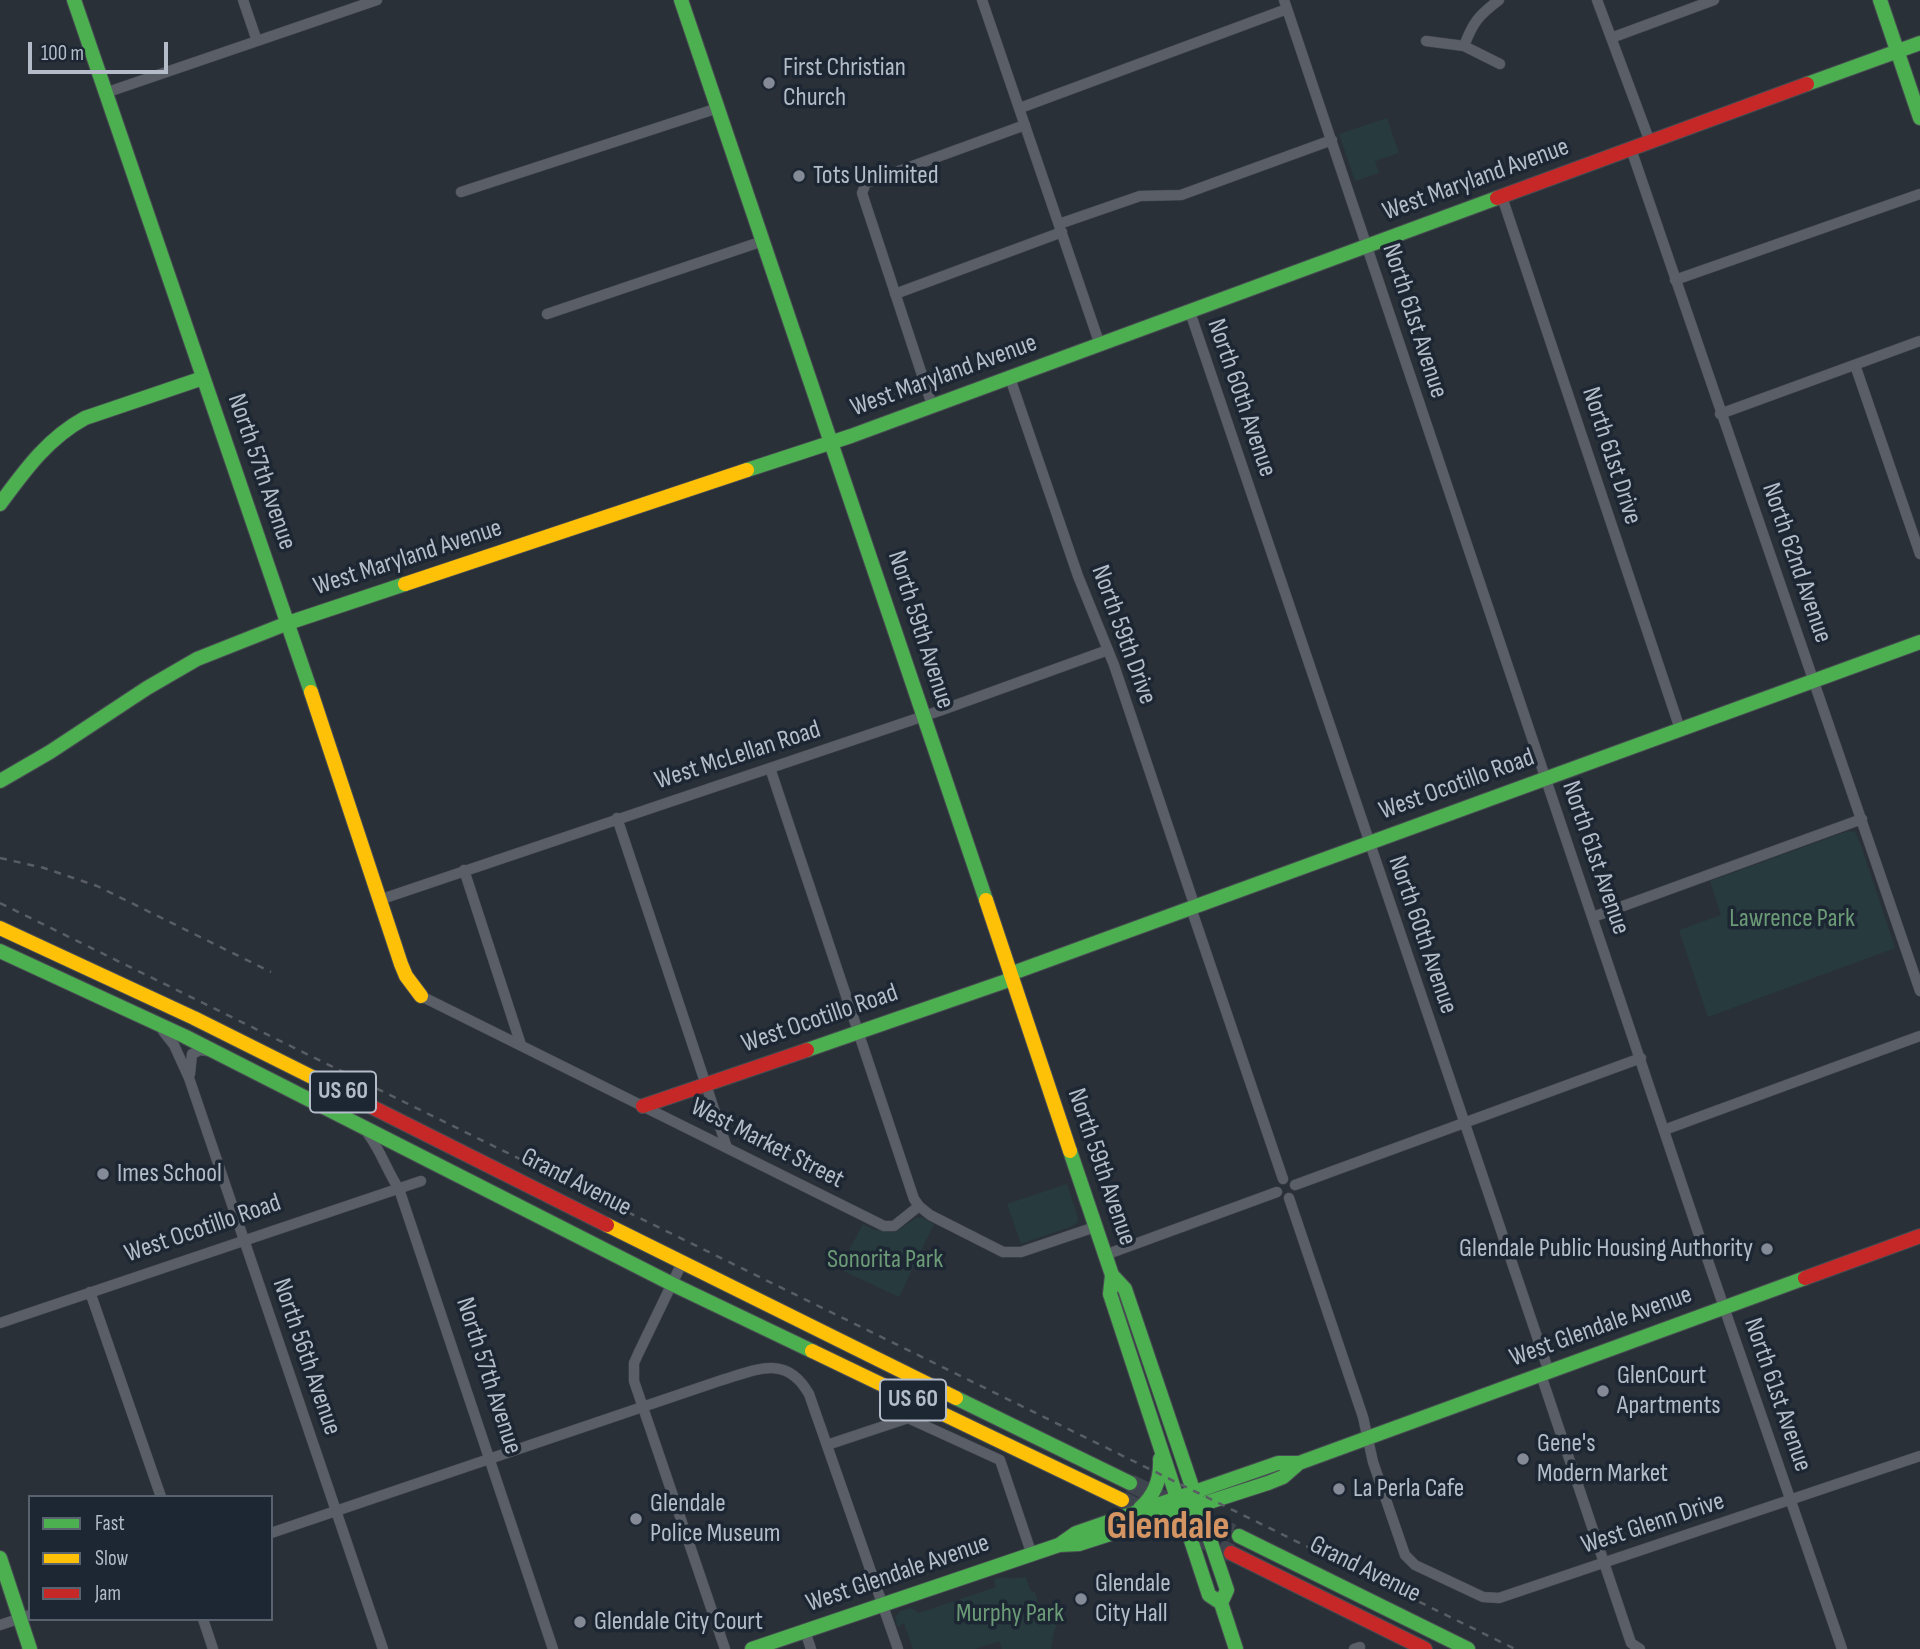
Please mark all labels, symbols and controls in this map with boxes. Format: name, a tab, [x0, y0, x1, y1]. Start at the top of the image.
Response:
scale bar	[32, 28, 172, 72]
text: 100 m	[41, 41, 84, 66]
place label: First Christian Church	[783, 52, 906, 114]
marker: First Christian Church	[761, 75, 777, 91]
street label: West Maryland Avenue	[1379, 132, 1573, 228]
place label: Tots Unlimited	[813, 160, 939, 192]
marker: Tots Unlimited	[791, 168, 807, 184]
street label: North 61st Avenue	[1374, 240, 1454, 402]
street label: North 60th Avenue	[1199, 315, 1283, 481]
street label: West Maryland Avenue	[847, 328, 1041, 424]
street label: North 61st Drive	[1574, 384, 1648, 528]
street label: North 57th Avenue	[220, 390, 302, 554]
street label: North 62nd Avenue	[1754, 479, 1838, 647]
street label: West Maryland Avenue	[310, 513, 506, 603]
street label: North 59th Avenue	[880, 547, 960, 713]
street label: North 59th Drive	[1083, 561, 1163, 709]
street label: West McLellan Road	[651, 715, 825, 797]
street label: West Ocotillo Road	[1375, 742, 1539, 828]
street label: North 61st Avenue	[1554, 777, 1636, 939]
street label: North 60th Avenue	[1380, 852, 1464, 1018]
park label: Lawrence Park	[1729, 903, 1855, 935]
street label: West Ocotillo Road	[738, 978, 902, 1060]
road number: US 60	[310, 1072, 376, 1112]
street label: North 59th Avenue	[1060, 1084, 1142, 1250]
street label: West Market Street	[685, 1092, 849, 1196]
street label: Grand Avenue	[516, 1142, 636, 1224]
place label: Imes School	[117, 1158, 222, 1190]
marker: Imes School	[95, 1166, 111, 1182]
street label: West Ocotillo Road	[121, 1188, 285, 1270]
place label: Glendale Public Housing Authority	[1459, 1233, 1753, 1265]
marker: Glendale Public Housing Authority	[1759, 1241, 1775, 1257]
park label: Sonorita Park	[827, 1244, 943, 1276]
street label: North 56th Avenue	[265, 1275, 347, 1439]
street label: West Glendale Avenue	[1506, 1280, 1696, 1374]
street label: North 57th Avenue	[448, 1294, 528, 1458]
street label: North 61st Avenue	[1736, 1314, 1818, 1476]
place label: GlenCourt Apartments	[1617, 1360, 1721, 1422]
road number: US 60	[880, 1380, 946, 1420]
marker: GlenCourt Apartments	[1595, 1383, 1611, 1399]
place label: Gene's Modern Market	[1537, 1428, 1668, 1490]
marker: Gene's Modern Market	[1515, 1451, 1531, 1467]
place label: La Perla Cafe	[1353, 1473, 1464, 1505]
marker: La Perla Cafe	[1331, 1481, 1347, 1497]
street label: West Glenn Drive	[1578, 1486, 1728, 1562]
place label: Glendale Police Museum	[650, 1488, 781, 1550]
legend	[28, 1495, 273, 1621]
district label: Glendale	[1107, 1504, 1229, 1552]
text: Fast	[95, 1511, 125, 1536]
marker: Glendale Police Museum	[628, 1511, 644, 1527]
street label: West Glendale Avenue	[802, 1528, 994, 1620]
street label: Grand Avenue	[1304, 1530, 1426, 1610]
text: Slow	[95, 1546, 128, 1571]
place label: Glendale City Hall	[1095, 1568, 1171, 1630]
text: Jam	[95, 1581, 121, 1606]
marker: Glendale City Hall	[1073, 1591, 1089, 1607]
park label: Murphy Park	[956, 1598, 1064, 1630]
place label: Glendale City Court	[594, 1606, 763, 1638]
marker: Glendale City Court	[572, 1614, 588, 1630]

